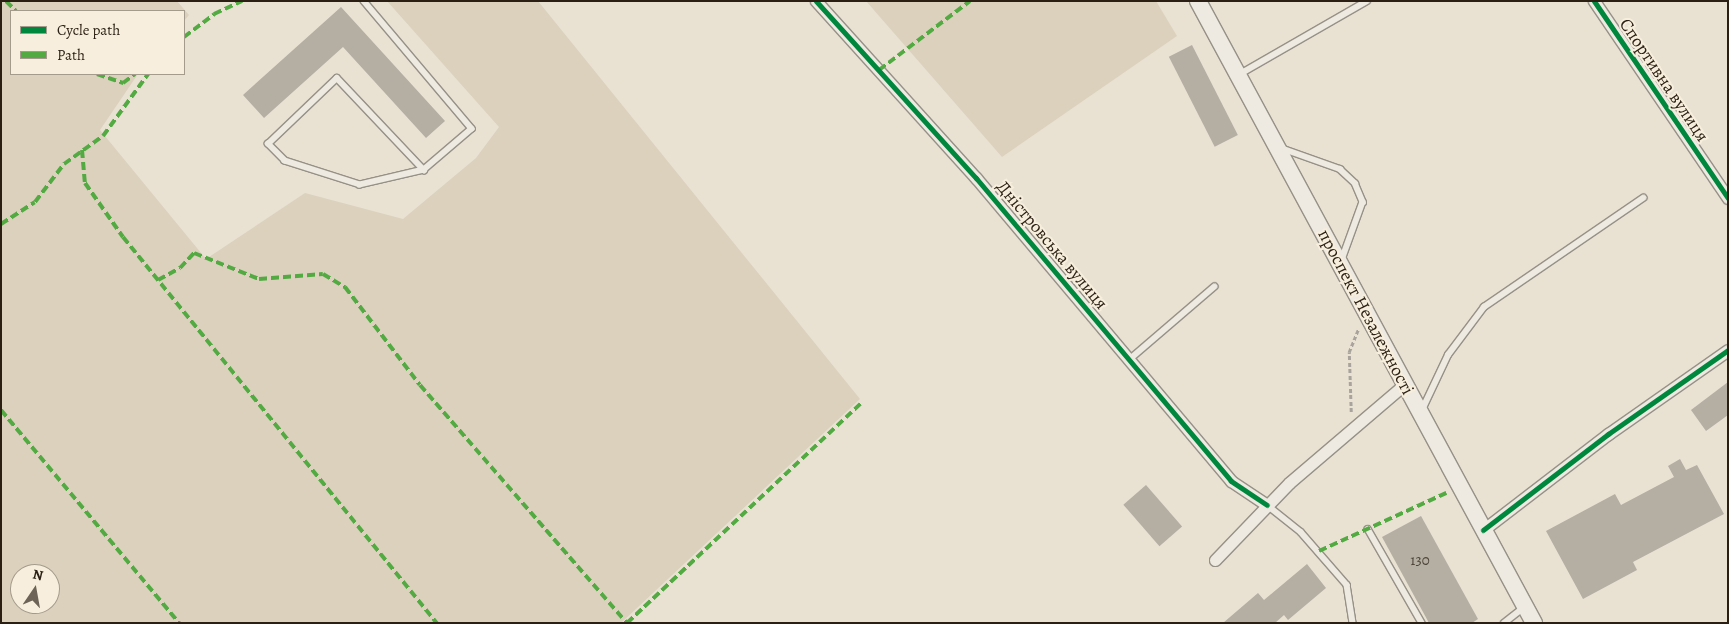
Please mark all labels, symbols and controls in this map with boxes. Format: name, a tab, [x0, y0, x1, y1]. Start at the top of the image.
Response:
legend	[10, 10, 185, 75]
street label: Спортивна вулиця	[1615, 14, 1713, 146]
text: Cycle path	[57, 20, 120, 40]
text: Path	[57, 45, 85, 65]
street label: Дністровська вулиця	[992, 176, 1112, 314]
street label: проспект Незалежності	[1313, 226, 1419, 398]
house number: 130	[1410, 552, 1430, 570]
north arrow	[10, 564, 60, 614]
text: N	[31, 564, 45, 585]

